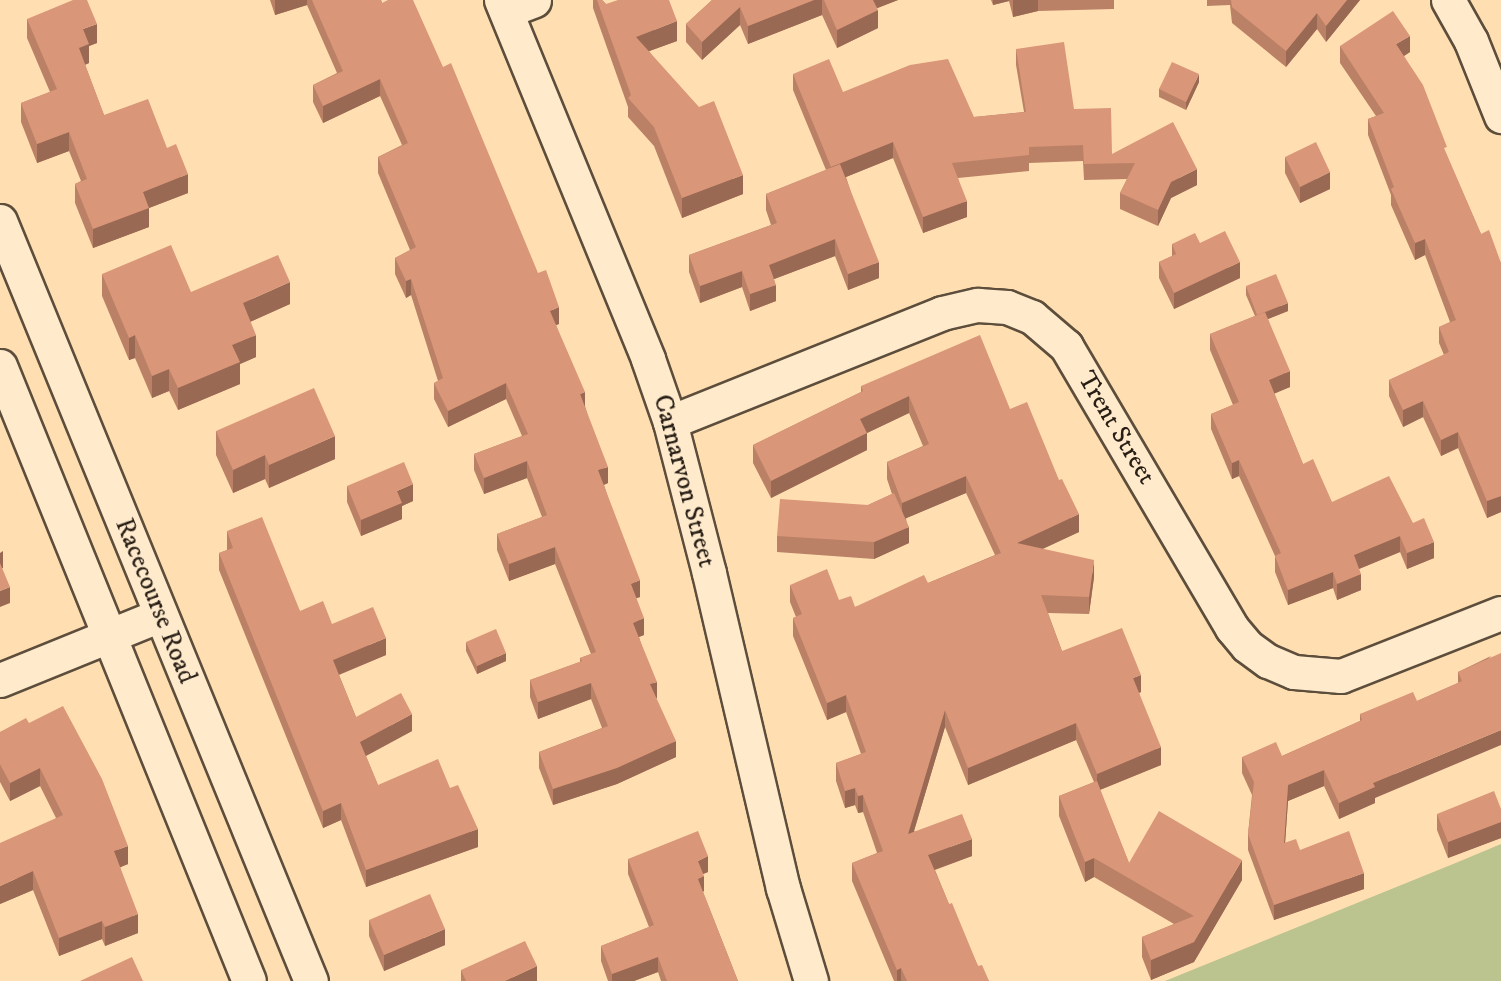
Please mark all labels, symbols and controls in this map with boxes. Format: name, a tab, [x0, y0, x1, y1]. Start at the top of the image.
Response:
street label: Trent Street	[1070, 366, 1162, 490]
street label: Carnarvon Street	[646, 391, 722, 571]
street label: Racecourse Road	[108, 514, 202, 688]

